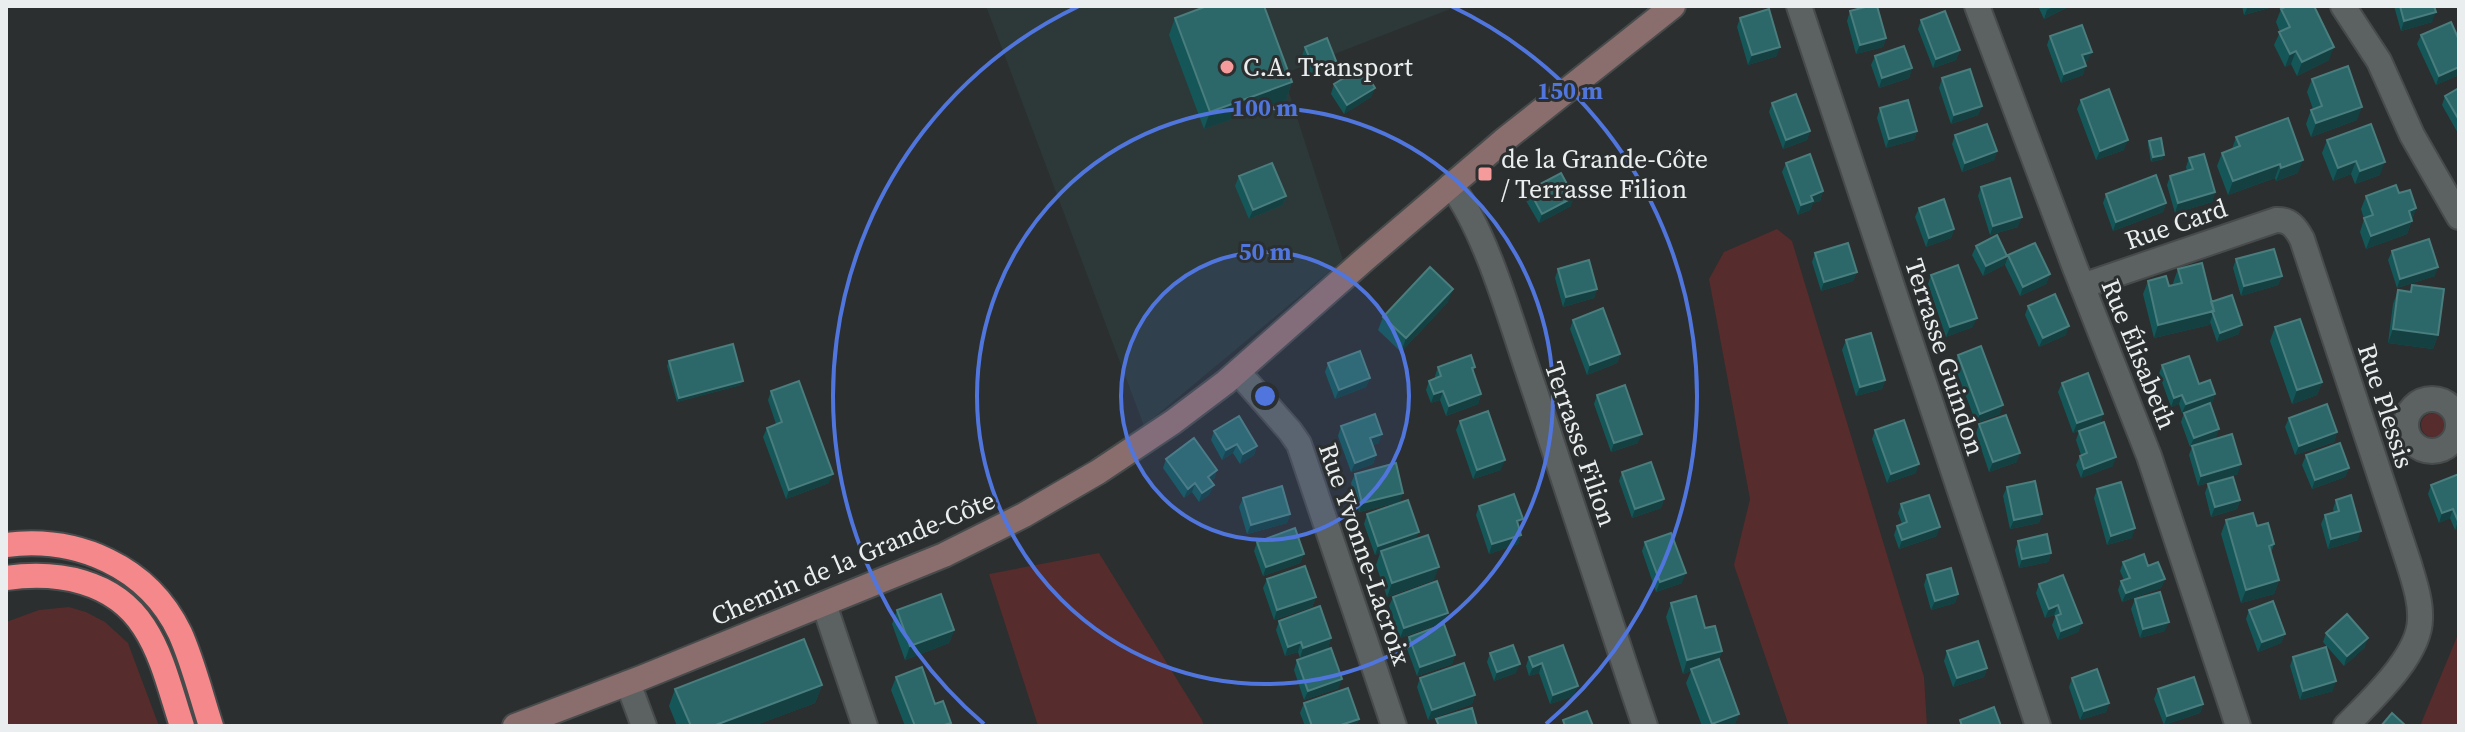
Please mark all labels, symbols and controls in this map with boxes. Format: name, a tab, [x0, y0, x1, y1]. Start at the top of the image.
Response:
place label: C.A. Transport	[1243, 49, 1413, 85]
marker: C.A. Transport	[1218, 58, 1236, 76]
text: 150 m	[1537, 74, 1603, 107]
text: 100 m	[1232, 91, 1298, 124]
place label: de la Grande-Côte / Terrasse Filion	[1501, 141, 1708, 207]
marker: de la Grande-Côte / Terrasse Filion	[1476, 165, 1494, 183]
street label: Rue Card	[2120, 190, 2232, 258]
text: 50 m	[1239, 235, 1292, 268]
street label: Terrasse Guindon	[1896, 254, 1994, 460]
street label: Rue Élisabeth	[2093, 274, 2185, 434]
street label: Rue Plessis	[2349, 339, 2423, 473]
street label: Terrasse Filion	[1536, 357, 1626, 531]
centre of rings	[1251, 382, 1279, 410]
street label: Rue Yvonne-Lacroix	[1310, 438, 1420, 670]
street label: Chemin de la Grande-Côte	[705, 482, 1001, 634]

